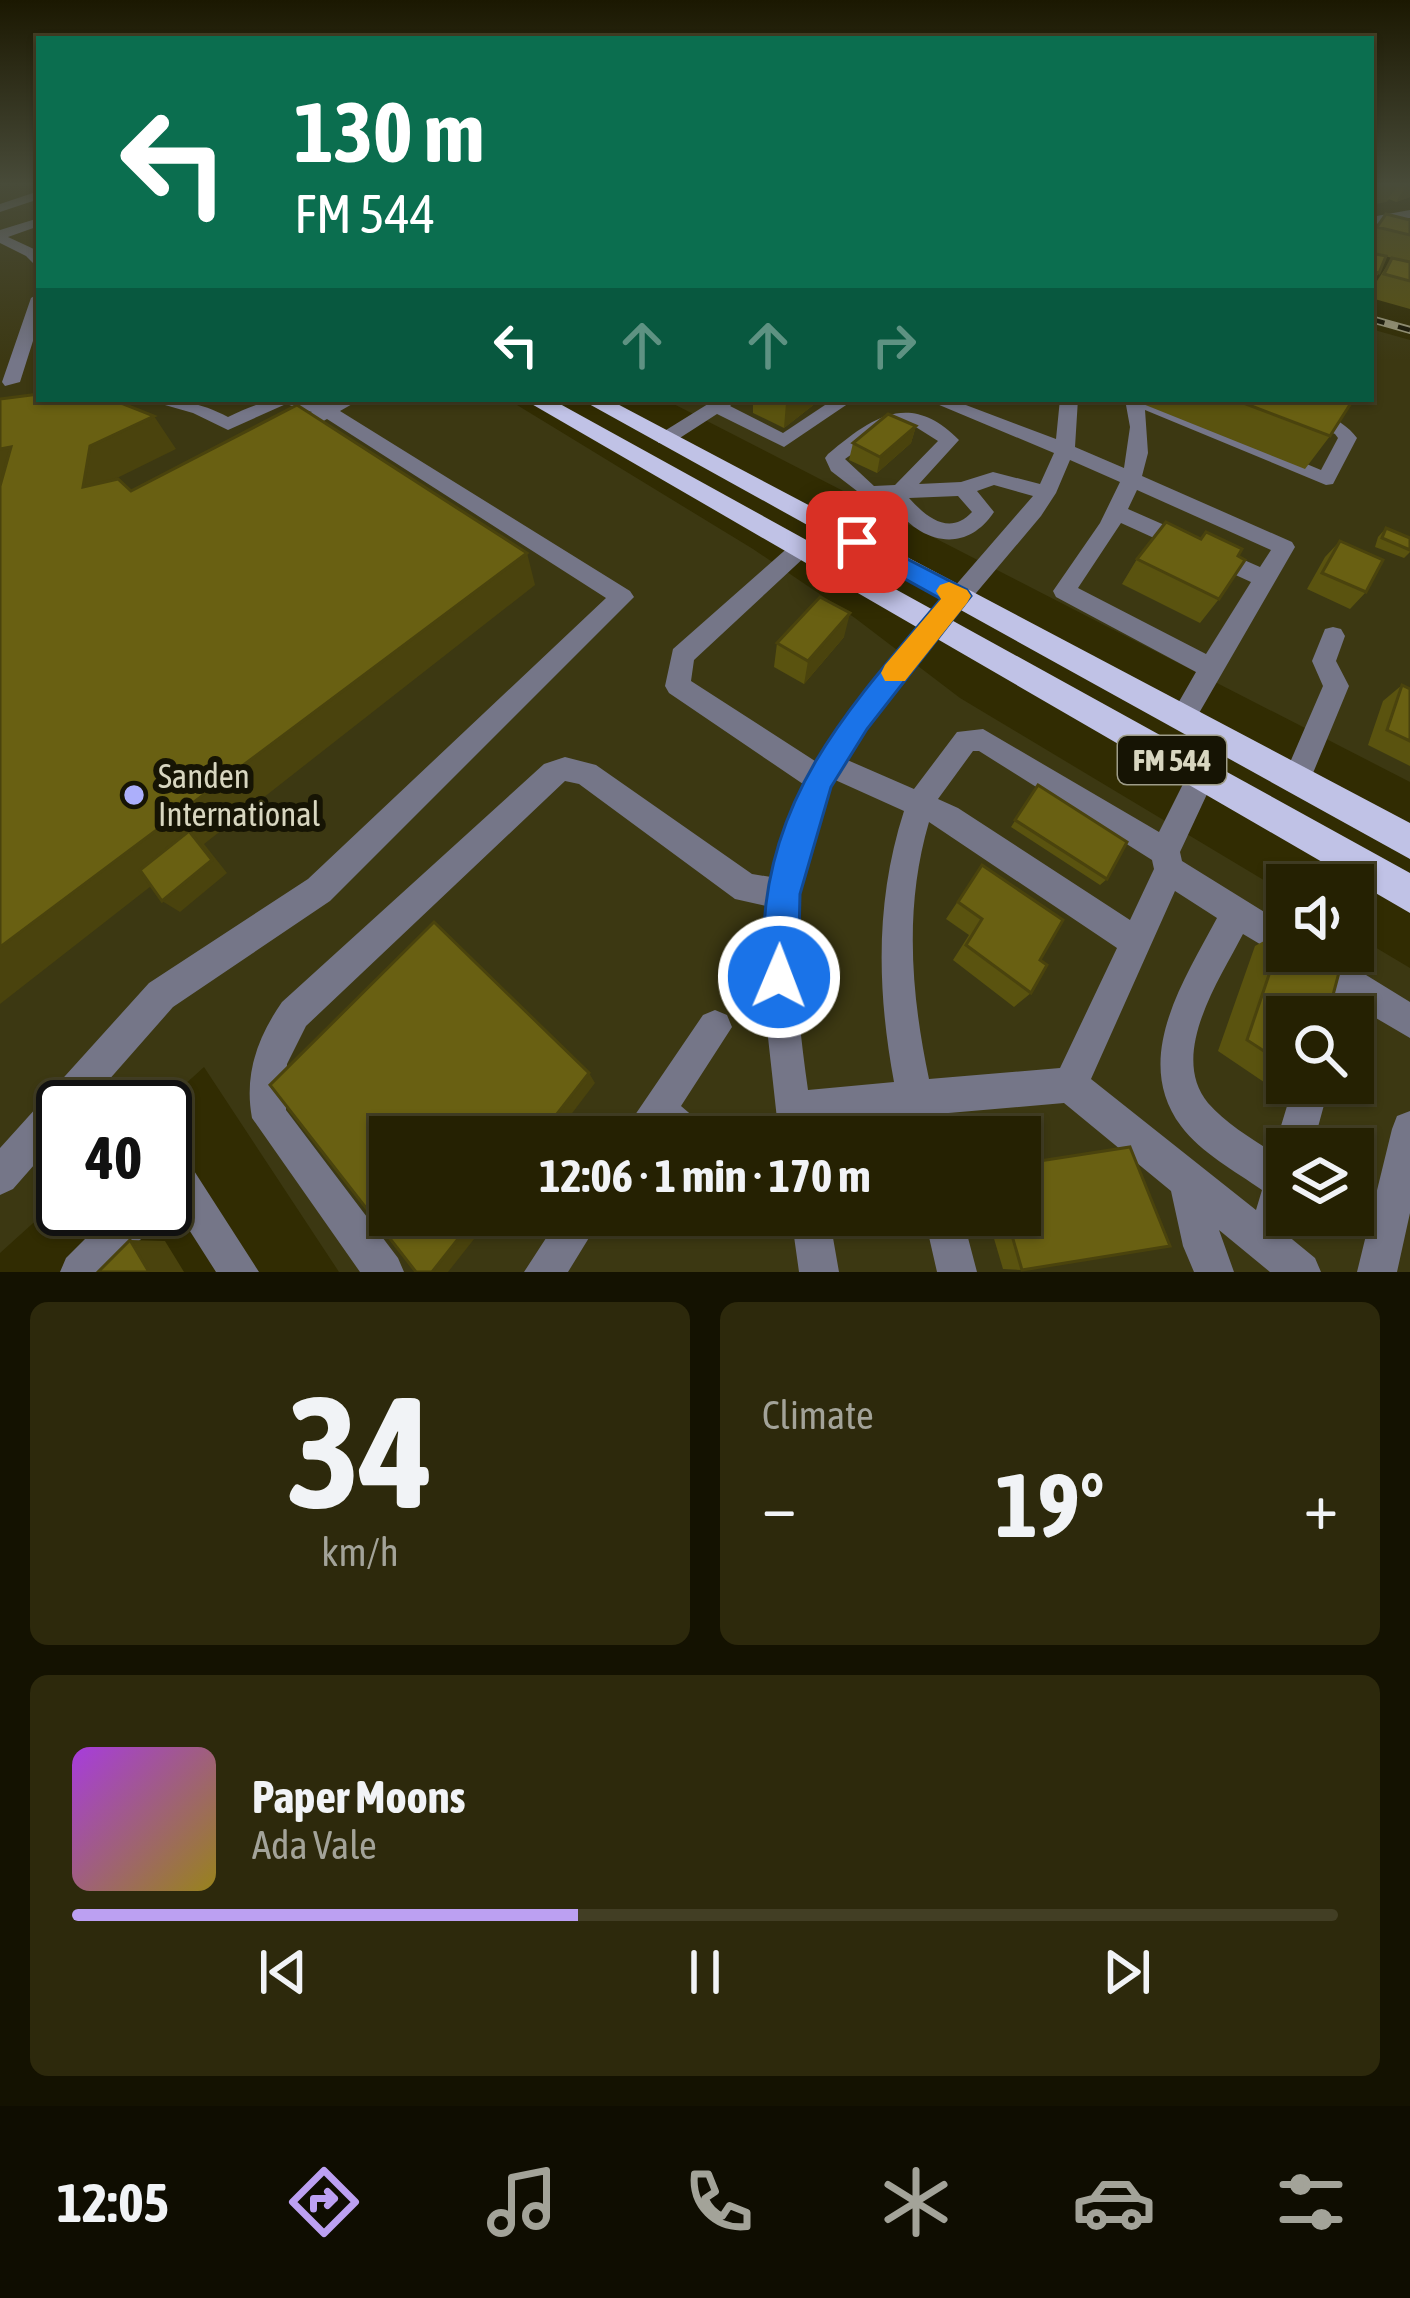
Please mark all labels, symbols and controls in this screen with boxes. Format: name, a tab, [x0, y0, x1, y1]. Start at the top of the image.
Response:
icon: left	[96, 84, 252, 240]
text: 130 m	[294, 84, 484, 180]
text: FM 544	[294, 183, 435, 244]
icon: left	[483, 312, 549, 378]
icon: ahead	[609, 312, 675, 378]
icon: ahead	[735, 312, 801, 378]
icon: right	[861, 312, 927, 378]
pin	[806, 491, 908, 593]
icon: arrive	[824, 509, 890, 575]
road number: FM 544	[1118, 736, 1226, 784]
place label: Sanden International	[158, 757, 321, 833]
marker: Sanden International	[121, 782, 147, 808]
map controls	[1266, 864, 1374, 1236]
button: sound	[1266, 864, 1374, 972]
position arrow	[716, 914, 842, 1040]
button: search	[1266, 996, 1374, 1104]
speed limit sign: 40	[36, 1080, 192, 1236]
button: layers	[1266, 1128, 1374, 1236]
text: 12:06 · 1 min · 170 m	[539, 1150, 871, 1202]
text: 34	[287, 1362, 433, 1541]
text: Climate	[762, 1393, 874, 1437]
text: 19°	[995, 1453, 1105, 1556]
text: −	[762, 1467, 796, 1543]
text: +	[1304, 1467, 1338, 1543]
text: km/h	[321, 1530, 399, 1574]
text: Paper Moons	[252, 1771, 465, 1823]
text: Ada Vale	[252, 1823, 377, 1867]
icon: previous	[250, 1939, 316, 2005]
icon: pause	[672, 1939, 738, 2005]
icon: next	[1094, 1939, 1160, 2005]
icon: directions	[282, 2160, 366, 2244]
icon: music	[480, 2160, 564, 2244]
icon: phone	[677, 2160, 761, 2244]
icon: climate	[874, 2160, 958, 2244]
icon: car	[1072, 2160, 1156, 2244]
icon: filters	[1269, 2160, 1353, 2244]
text: 12:05	[57, 2172, 169, 2233]

